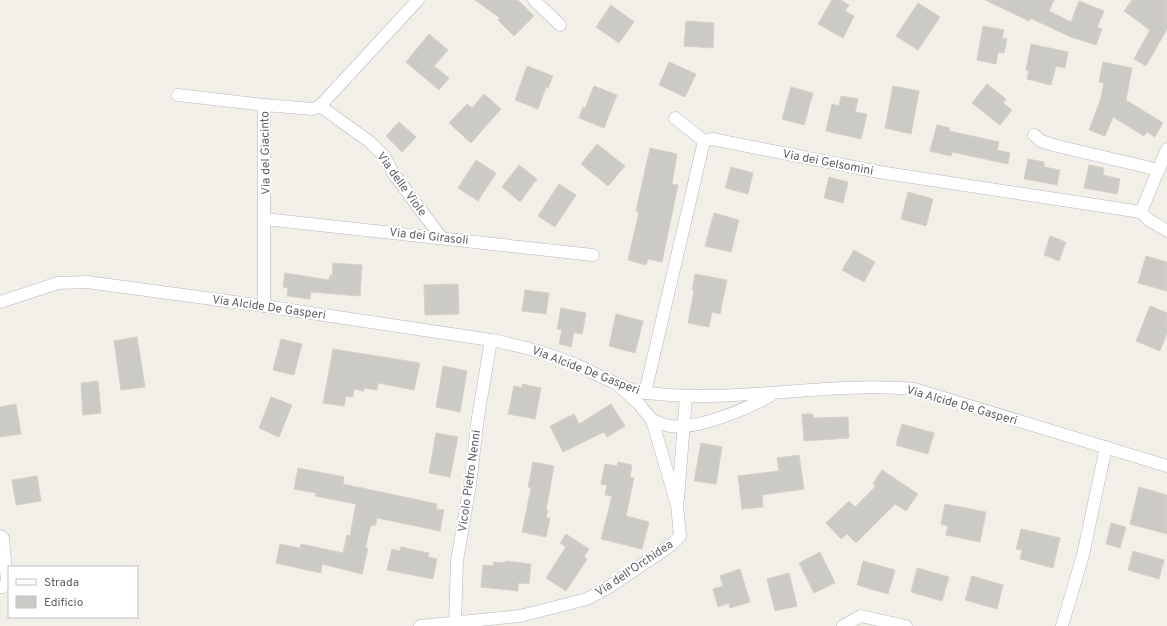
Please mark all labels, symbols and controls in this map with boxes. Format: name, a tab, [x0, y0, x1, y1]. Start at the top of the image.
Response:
street label: Via del Giacinto	[257, 111, 275, 195]
street label: Via dei Gelsomini	[781, 146, 875, 180]
street label: Via delle Viole	[373, 149, 430, 220]
street label: Via dei Girasoli	[389, 225, 469, 249]
street label: Via Alcide De Gasperi	[211, 292, 327, 324]
street label: Via Alcide De Gasperi	[529, 343, 642, 399]
street label: Via Alcide De Gasperi	[904, 382, 1019, 429]
street label: Vicolo Pietro Nenni	[455, 429, 485, 533]
street label: Via dell'Orchidea	[593, 537, 677, 601]
legend	[8, 566, 138, 618]
text: Strada	[44, 575, 79, 591]
text: Edificio	[44, 595, 84, 611]

